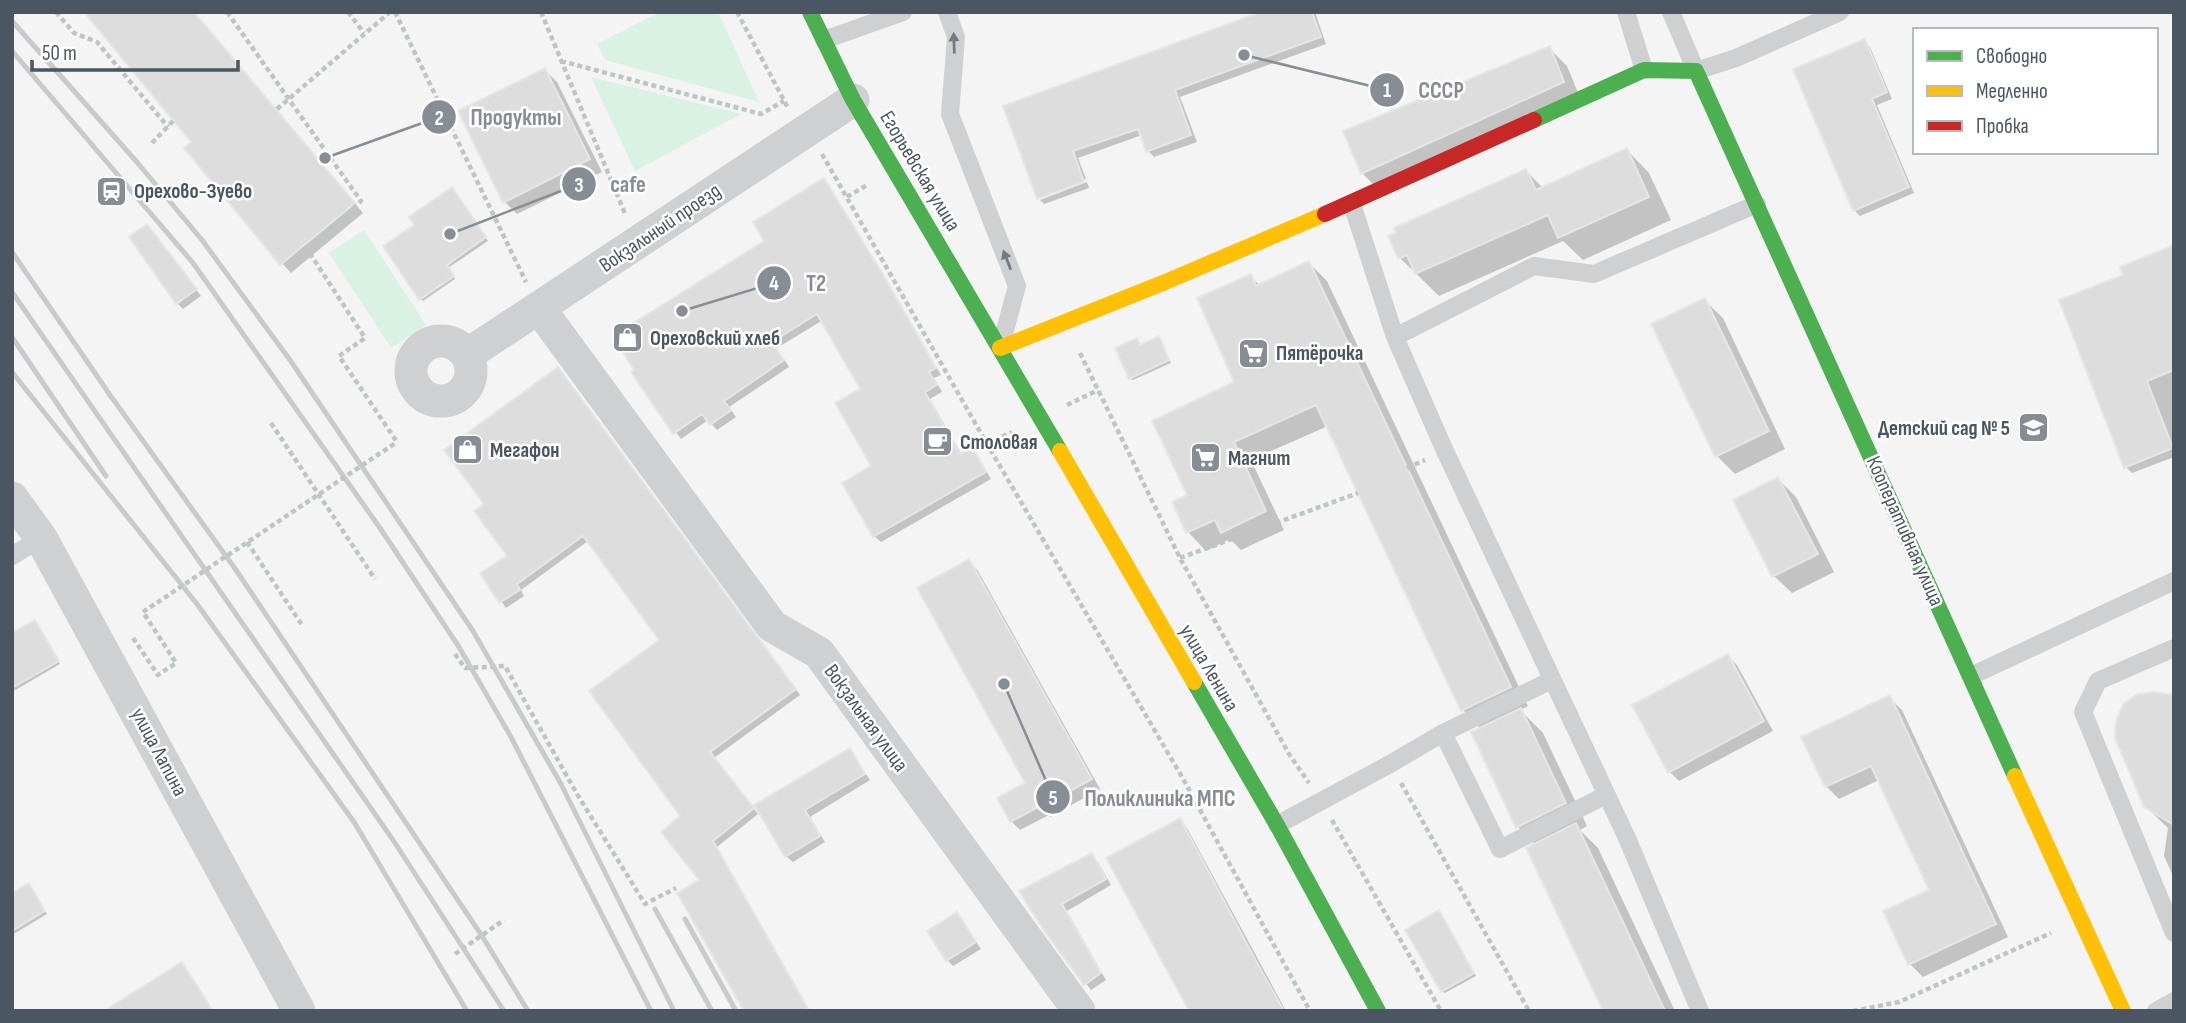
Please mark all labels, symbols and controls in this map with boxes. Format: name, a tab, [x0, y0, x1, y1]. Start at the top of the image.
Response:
scale bar	[32, 28, 238, 72]
legend	[1913, 28, 2158, 154]
one-way arrow	[948, 32, 960, 54]
text: 50 m	[42, 41, 77, 66]
text: Свободно	[1976, 44, 2047, 69]
callout: СССР	[1370, 68, 1478, 112]
text: СССР	[1418, 77, 1464, 105]
text: 1	[1383, 78, 1391, 103]
text: Медленно	[1976, 79, 2048, 104]
callout: Продукты	[422, 95, 576, 139]
text: Продукты	[471, 104, 561, 132]
text: 2	[434, 106, 444, 131]
street label: Егорьевская улица	[874, 106, 966, 236]
text: Пробка	[1976, 114, 2029, 139]
callout: cafe	[561, 162, 660, 206]
text: cafe	[610, 171, 646, 199]
text: 3	[574, 173, 584, 198]
station icon: Орехово-Зуево	[94, 174, 128, 208]
street label: Вокзальный проезд	[595, 178, 725, 278]
place label: Орехово-Зуево	[134, 179, 252, 204]
one-way arrow	[1001, 249, 1012, 270]
callout: T2	[757, 261, 840, 305]
text: T2	[806, 270, 826, 298]
text: 4	[769, 271, 779, 296]
shop icon: Ореховский хлеб	[610, 321, 644, 355]
place label: Ореховский хлеб	[650, 326, 780, 351]
supermarket icon: Пятёрочка	[1236, 336, 1270, 370]
place label: Пятёрочка	[1276, 341, 1363, 366]
school or university icon: Детский сад № 5	[2016, 411, 2050, 445]
place label: Детский сад № 5	[1878, 416, 2010, 441]
cafe icon: Столовая	[920, 425, 954, 459]
place label: Столовая	[960, 430, 1038, 455]
shop icon: Мегафон	[450, 433, 484, 467]
place label: Мегафон	[490, 438, 560, 463]
supermarket icon: Магнит	[1188, 441, 1222, 475]
place label: Магнит	[1228, 446, 1290, 471]
street label: Кооперативная улица	[1861, 452, 1949, 610]
street label: улица Ленина	[1174, 620, 1244, 716]
street label: Вокзальная улица	[819, 659, 913, 777]
street label: улица Лапина	[125, 704, 193, 800]
callout: Поликлиника МПС	[1036, 775, 1250, 819]
text: Поликлиника МПС	[1084, 785, 1236, 813]
text: 5	[1048, 786, 1058, 811]

